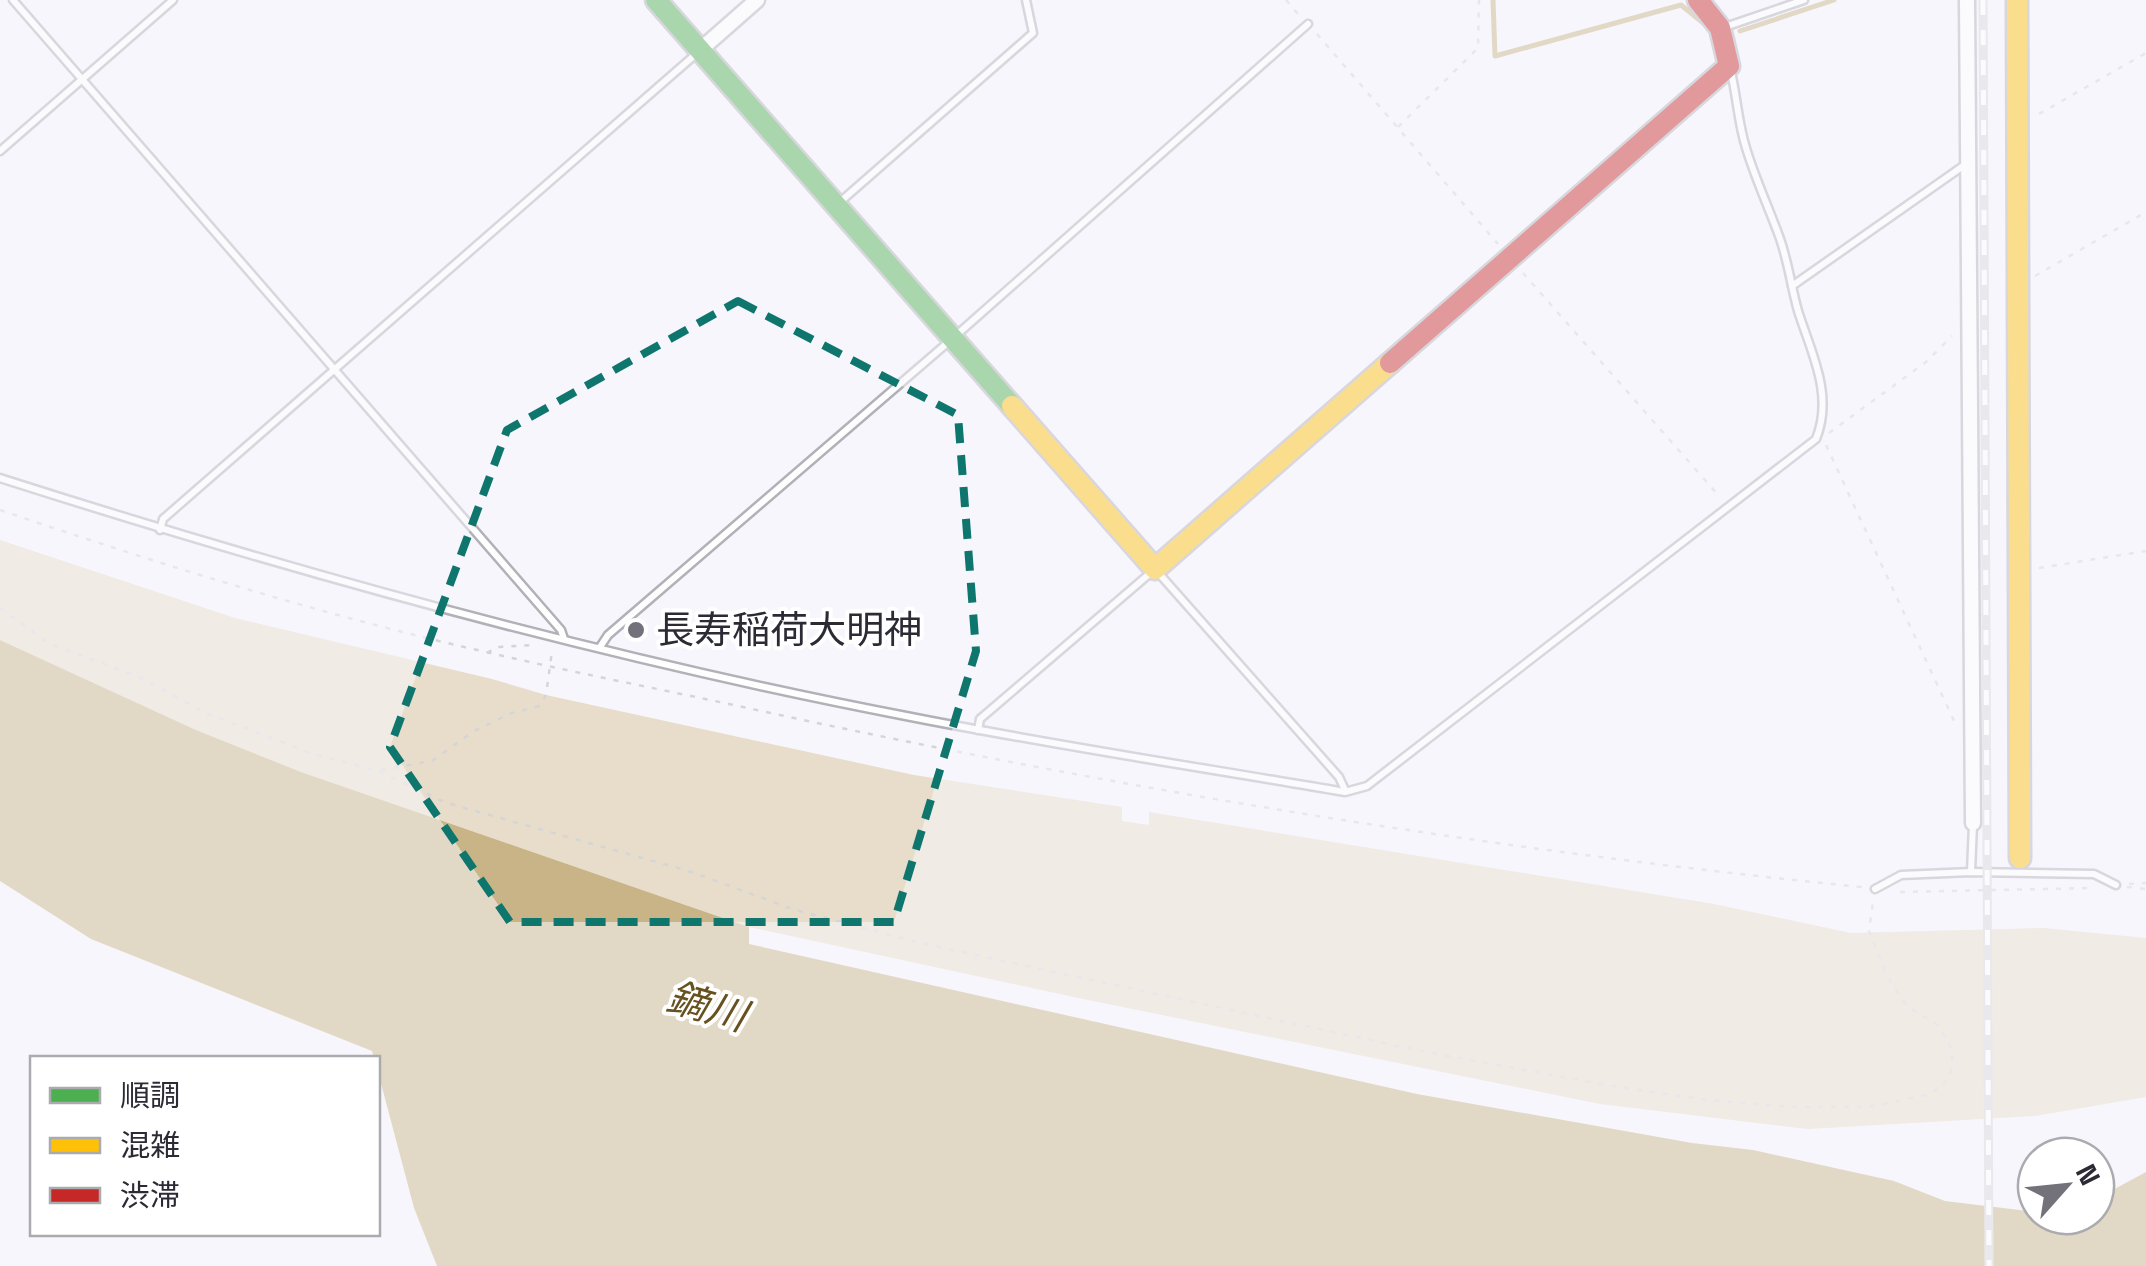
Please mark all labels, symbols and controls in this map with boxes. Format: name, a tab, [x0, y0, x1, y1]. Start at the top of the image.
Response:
place label: 長寿稲荷大明神	[656, 606, 922, 654]
marker: 長寿稲荷大明神	[625, 619, 647, 641]
water label: 鏑川	[662, 971, 756, 1044]
legend	[30, 1056, 380, 1236]
text: 順調	[120, 1076, 180, 1115]
text: 混雑	[120, 1126, 180, 1165]
north arrow	[2016, 1136, 2116, 1236]
text: N	[2068, 1158, 2109, 1191]
text: 渋滞	[120, 1176, 180, 1215]

